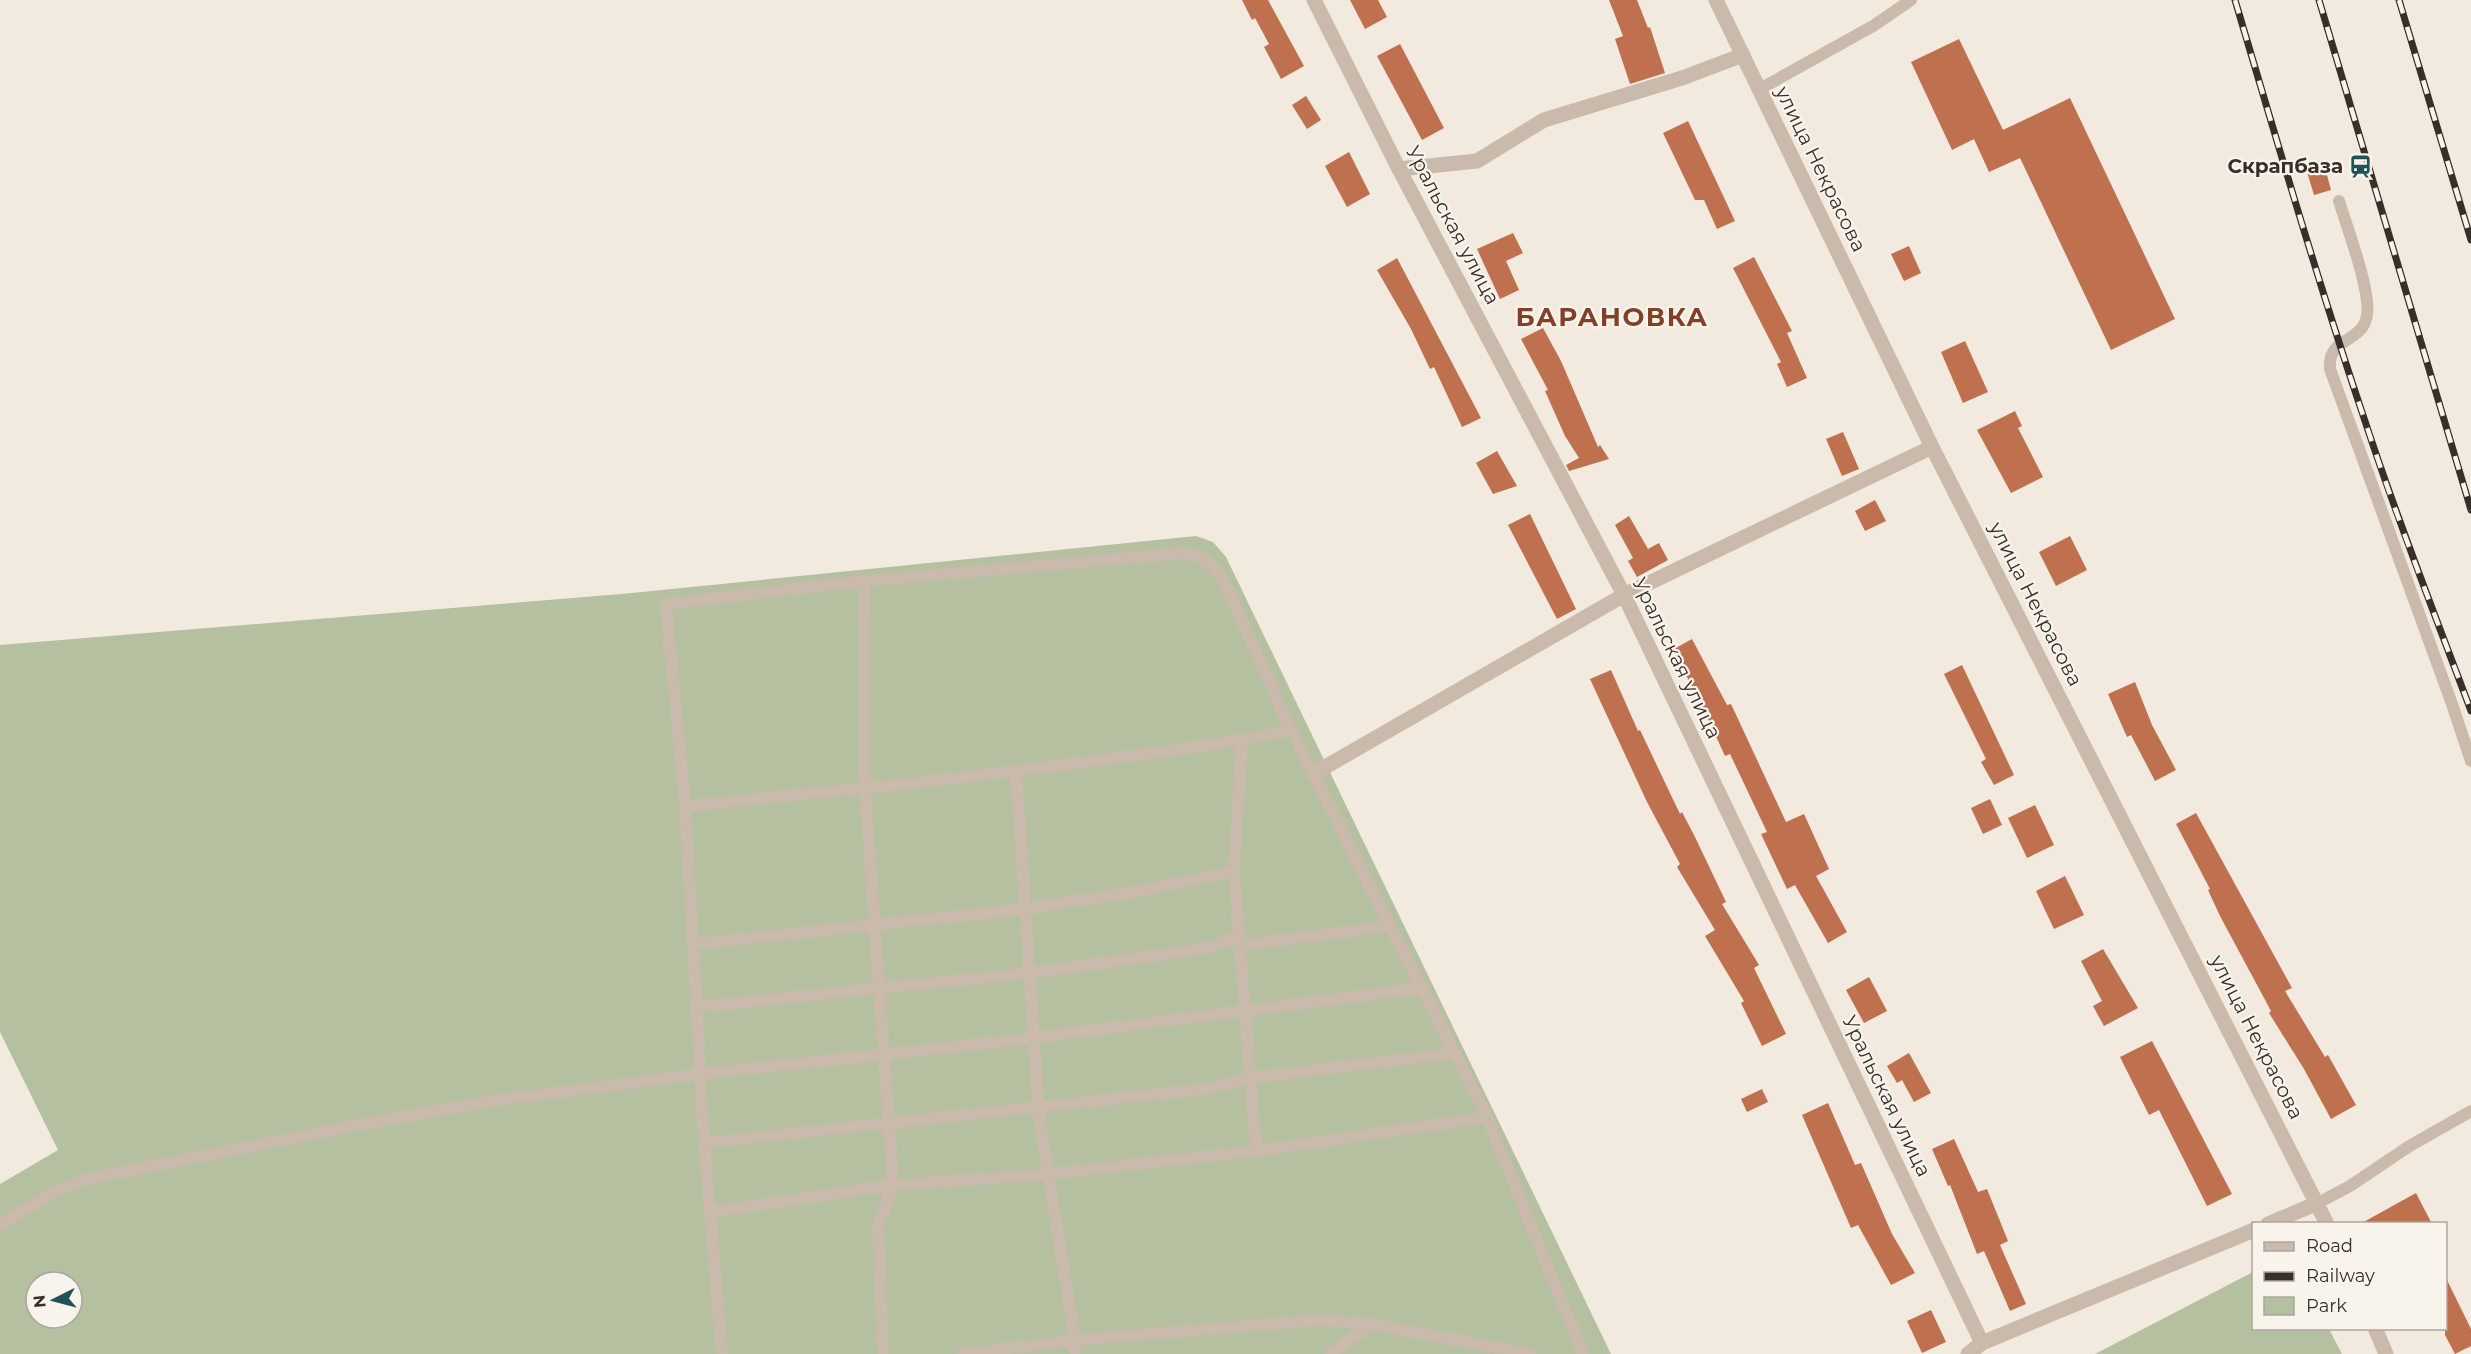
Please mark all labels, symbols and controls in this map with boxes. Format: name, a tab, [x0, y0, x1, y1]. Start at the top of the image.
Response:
street label: улица Некрасова	[1770, 81, 1871, 256]
street label: Уральская улица	[1401, 142, 1505, 308]
station icon: Скрапбаза	[2348, 153, 2374, 179]
place label: Скрапбаза	[2227, 154, 2343, 178]
district label: БАРАНОВКА	[1515, 301, 1709, 333]
street label: улица Некрасова	[1984, 517, 2088, 690]
street label: Уральская улица	[1628, 574, 1726, 742]
street label: улица Некрасова	[2205, 950, 2309, 1123]
street label: Уральская улица	[1838, 1012, 1936, 1180]
legend	[2252, 1222, 2447, 1330]
text: Road	[2306, 1235, 2353, 1257]
text: Railway	[2306, 1265, 2375, 1287]
north arrow	[24, 1270, 84, 1330]
text: N	[29, 1294, 50, 1309]
text: Park	[2306, 1295, 2347, 1317]

